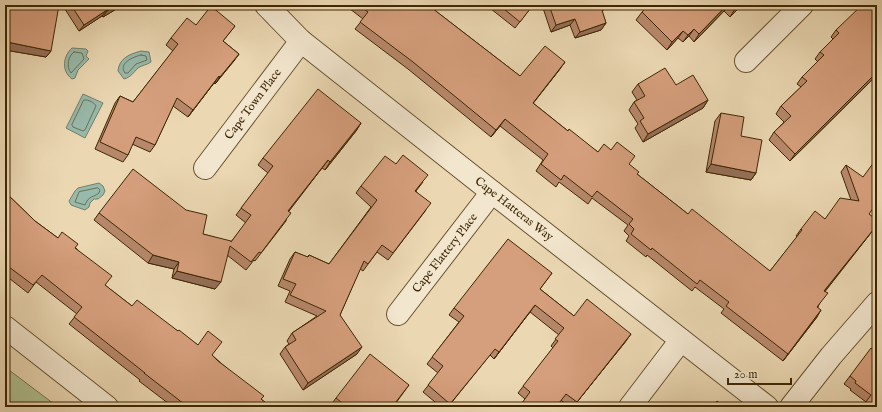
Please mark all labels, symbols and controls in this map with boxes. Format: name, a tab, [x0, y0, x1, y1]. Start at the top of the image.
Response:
street label: Cape Town Place	[221, 65, 286, 143]
street label: Cape Hatteras Way	[471, 174, 556, 245]
street label: Cape Flattery Place	[409, 210, 482, 297]
scale bar	[728, 360, 791, 386]
text: 20 m	[734, 367, 757, 382]

